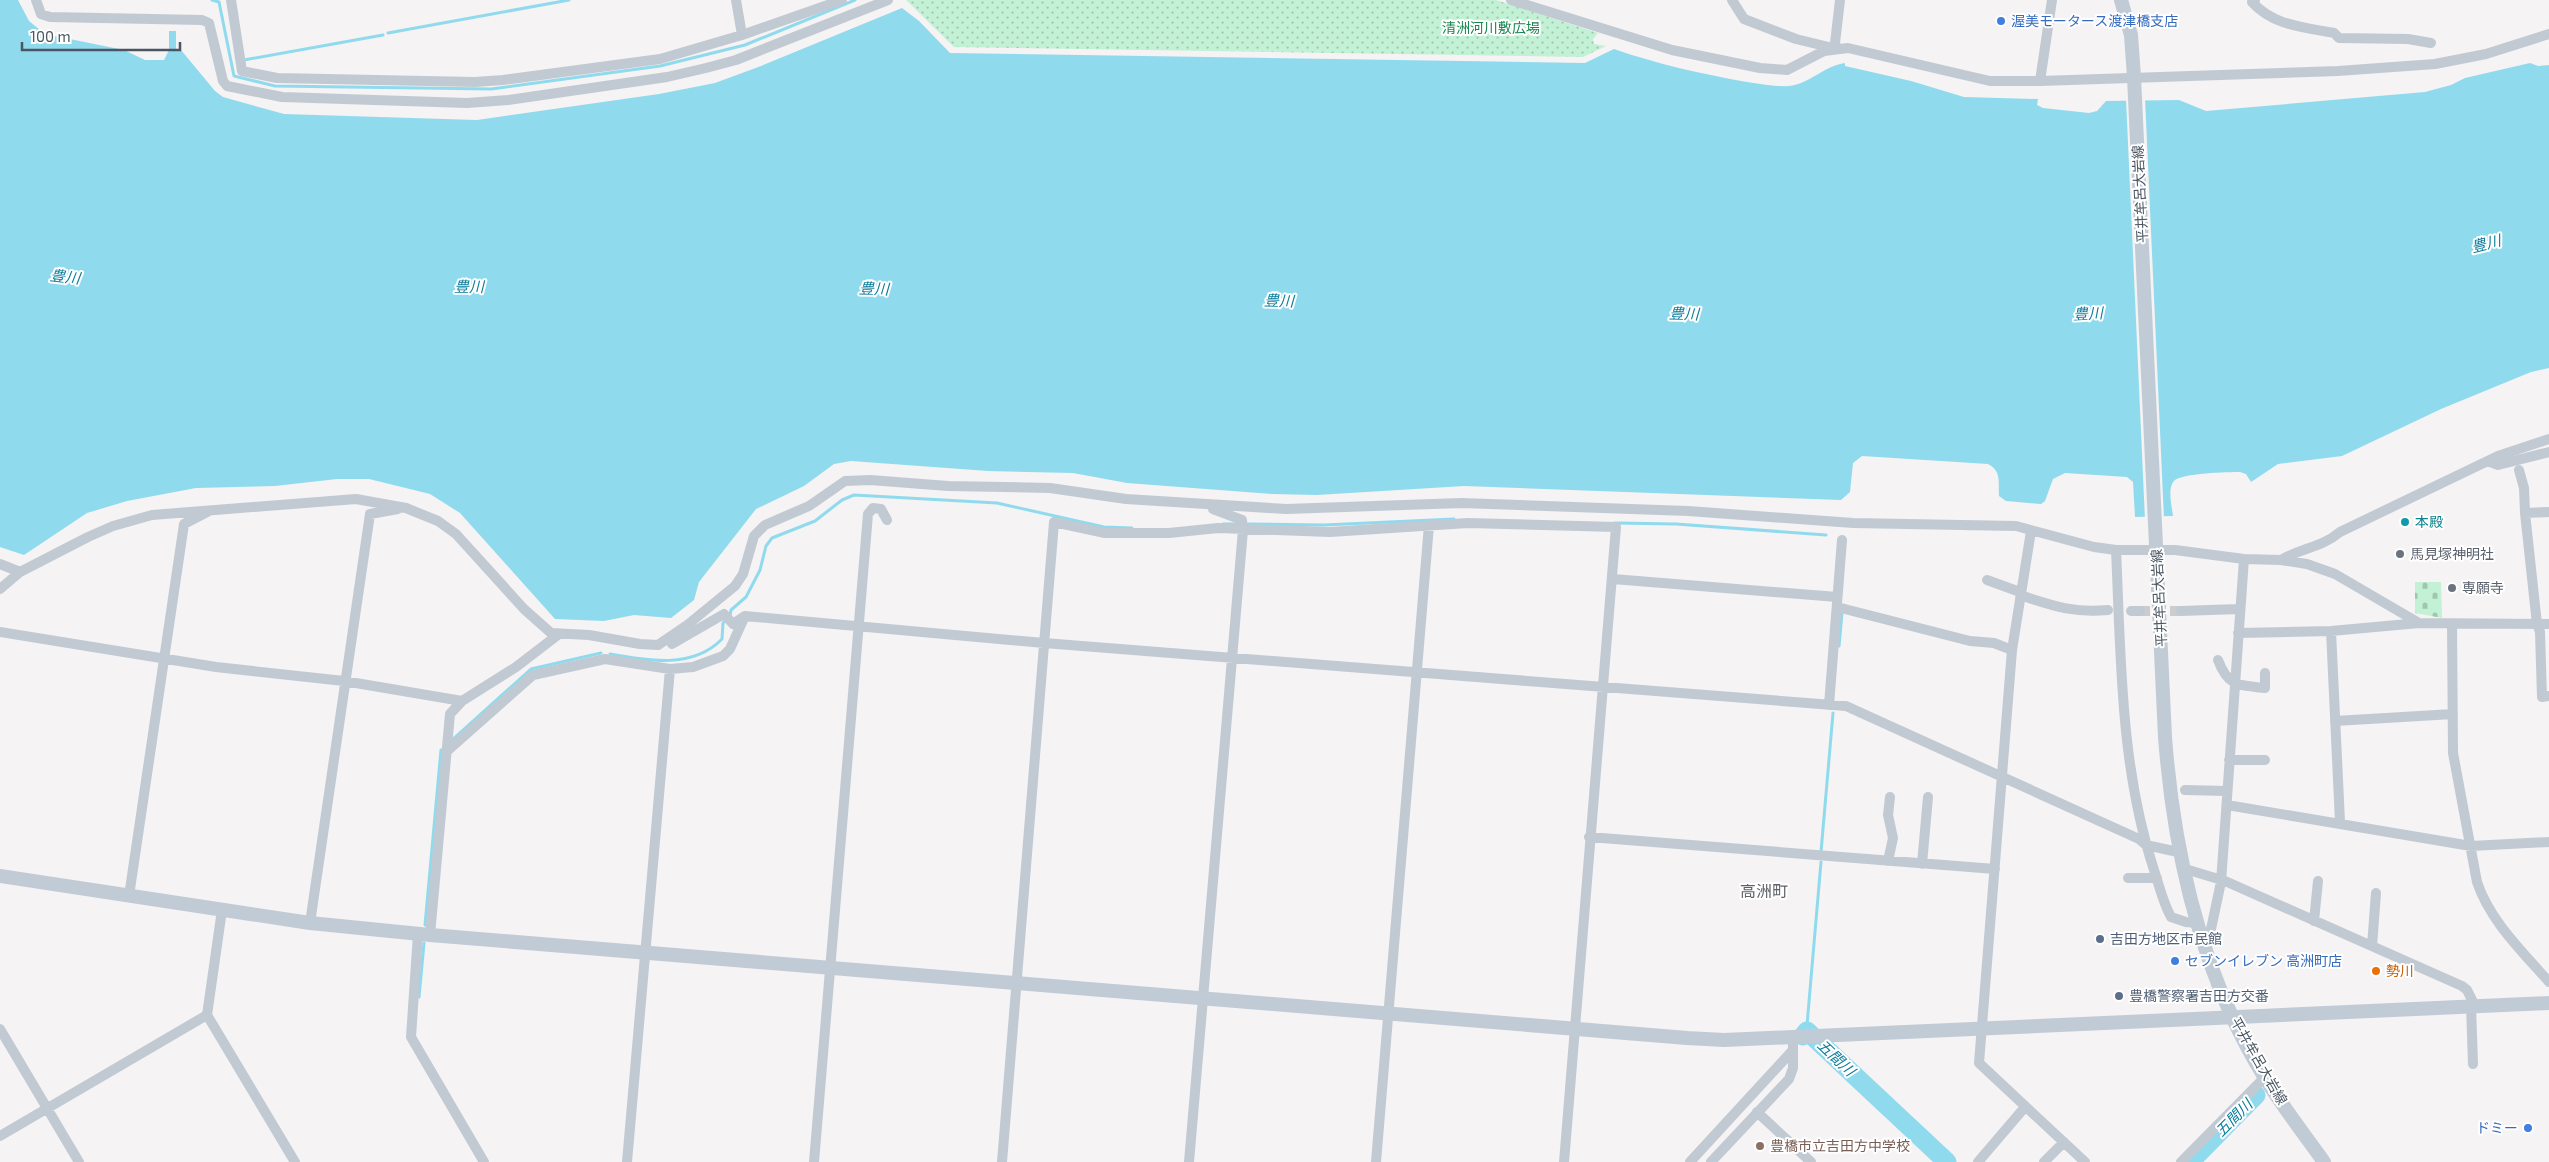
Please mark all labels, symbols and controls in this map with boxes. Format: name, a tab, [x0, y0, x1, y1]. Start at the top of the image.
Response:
place label: 渥美モータース渡津橋支店	[2011, 12, 2178, 29]
marker: 渥美モータース渡津橋支店	[1995, 15, 2007, 27]
park label: 清洲河川敷広場	[1442, 19, 1540, 36]
scale bar	[22, 20, 180, 52]
text: 100 m	[30, 27, 71, 45]
street label: 平井牟呂大岩線	[2128, 145, 2151, 243]
water label: 豊川	[2469, 230, 2504, 255]
water label: 豊川	[49, 265, 83, 287]
water label: 豊川	[454, 277, 486, 295]
water label: 豊川	[859, 278, 891, 298]
water label: 豊川	[1264, 290, 1296, 310]
water label: 豊川	[1669, 303, 1701, 323]
water label: 豊川	[2072, 303, 2105, 323]
place label: 本殿	[2415, 513, 2443, 530]
marker: 本殿	[2399, 516, 2411, 528]
place label: 馬見塚神明社	[2410, 545, 2494, 562]
marker: 馬見塚神明社	[2394, 548, 2406, 560]
street label: 平井牟呂大岩線	[2147, 549, 2170, 647]
place label: 専願寺	[2462, 579, 2504, 596]
marker: 専願寺	[2446, 582, 2458, 594]
district label: 高洲町	[1740, 881, 1788, 900]
place label: 吉田方地区市民館	[2110, 930, 2222, 947]
marker: 吉田方地区市民館	[2094, 933, 2106, 945]
place label: セブンイレブン 高洲町店	[2185, 952, 2342, 969]
marker: セブンイレブン 高洲町店	[2169, 955, 2181, 967]
place label: 勢川	[2386, 962, 2414, 979]
marker: 勢川	[2370, 965, 2382, 977]
place label: 豊橋警察署吉田方交番	[2129, 987, 2269, 1004]
marker: 豊橋警察署吉田方交番	[2113, 990, 2125, 1002]
street label: 平井牟呂大岩線	[2228, 1014, 2291, 1107]
water label: 五間川	[1814, 1035, 1861, 1081]
water label: 五間川	[2211, 1094, 2257, 1140]
place label: ドミー	[2476, 1119, 2518, 1136]
marker: ドミー	[2522, 1122, 2534, 1134]
place label: 豊橋市立吉田方中学校	[1770, 1137, 1910, 1154]
marker: 豊橋市立吉田方中学校	[1754, 1140, 1766, 1152]

